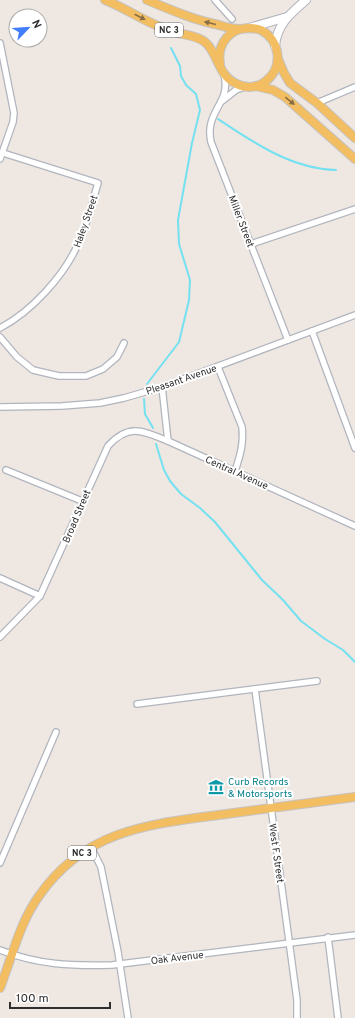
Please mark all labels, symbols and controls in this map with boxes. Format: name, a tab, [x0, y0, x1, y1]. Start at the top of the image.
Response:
north arrow	[8, 8, 48, 48]
one-way arrow	[134, 14, 146, 20]
text: N	[28, 18, 44, 31]
one-way arrow	[203, 20, 216, 26]
road number: NC 3	[155, 23, 183, 37]
one-way arrow	[285, 97, 296, 106]
street label: Haley Street	[71, 193, 102, 250]
street label: Miller Street	[225, 193, 257, 250]
street label: Pleasant Avenue	[144, 362, 219, 399]
street label: Central Avenue	[203, 454, 270, 493]
street label: Broad Street	[60, 488, 95, 545]
place label: Curb Records & Motorsports	[228, 776, 292, 801]
museum icon: Curb Records & Motorsports	[207, 778, 225, 796]
street label: West F Street	[265, 823, 286, 884]
road number: NC 3	[68, 846, 96, 860]
street label: Oak Avenue	[150, 949, 204, 968]
scale bar	[10, 984, 110, 1010]
text: 100 m	[16, 991, 49, 1007]

